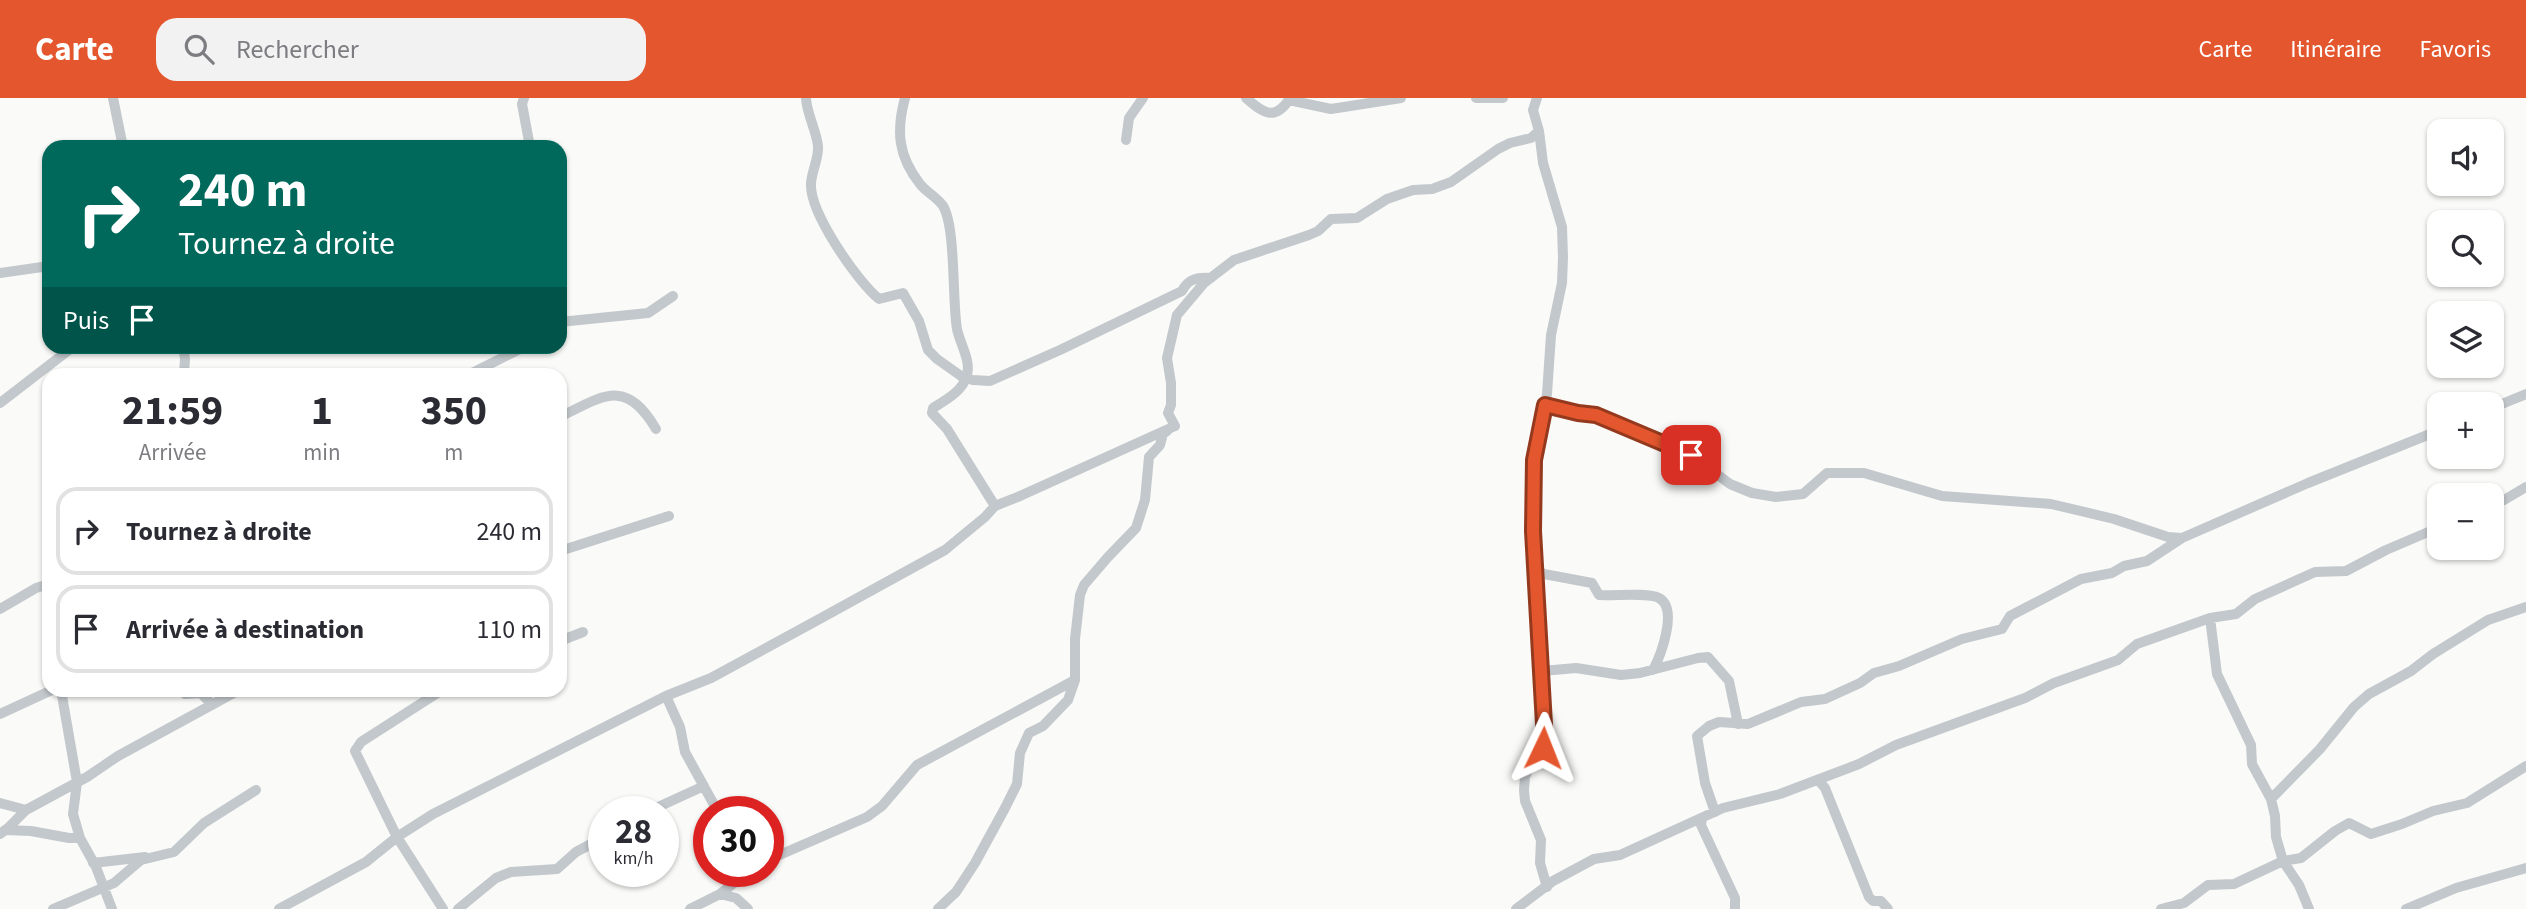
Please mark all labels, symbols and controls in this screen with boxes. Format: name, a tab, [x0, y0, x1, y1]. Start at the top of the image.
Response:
search box	[156, 18, 646, 81]
text: Carte	[35, 26, 114, 73]
icon: search	[180, 30, 218, 68]
text: Rechercher	[236, 31, 359, 68]
text: Carte	[2198, 32, 2252, 67]
text: Itinéraire	[2290, 32, 2381, 67]
text: Favoris	[2419, 32, 2491, 67]
map controls	[2427, 119, 2504, 560]
button: sound	[2427, 119, 2504, 196]
text: 240 m	[178, 156, 307, 226]
icon: right	[63, 168, 154, 259]
button: search	[2427, 210, 2504, 287]
text: Tournez à droite	[178, 221, 395, 267]
icon: arrive	[123, 301, 161, 339]
button: layers	[2427, 301, 2504, 378]
text: Puis	[63, 302, 109, 339]
text: 21:59	[122, 381, 223, 441]
text: 1	[311, 381, 333, 441]
text: 350	[420, 381, 487, 441]
button: +	[2427, 392, 2504, 469]
pin	[1661, 425, 1721, 485]
text: Arrivée	[139, 436, 206, 469]
text: min	[303, 436, 341, 469]
text: m	[444, 436, 463, 469]
icon: arrive	[1672, 436, 1710, 474]
button: −	[2427, 483, 2504, 560]
icon: right	[67, 512, 105, 550]
text: Tournez à droite	[126, 513, 312, 550]
text: 240 m	[476, 513, 542, 550]
icon: arrive	[67, 610, 105, 648]
text: Arrivée à destination	[126, 611, 364, 648]
text: 110 m	[476, 611, 542, 648]
position arrow	[1506, 711, 1580, 785]
speed limit sign: 30	[693, 796, 784, 887]
text: 28	[615, 807, 652, 857]
text: km/h	[614, 846, 653, 871]

